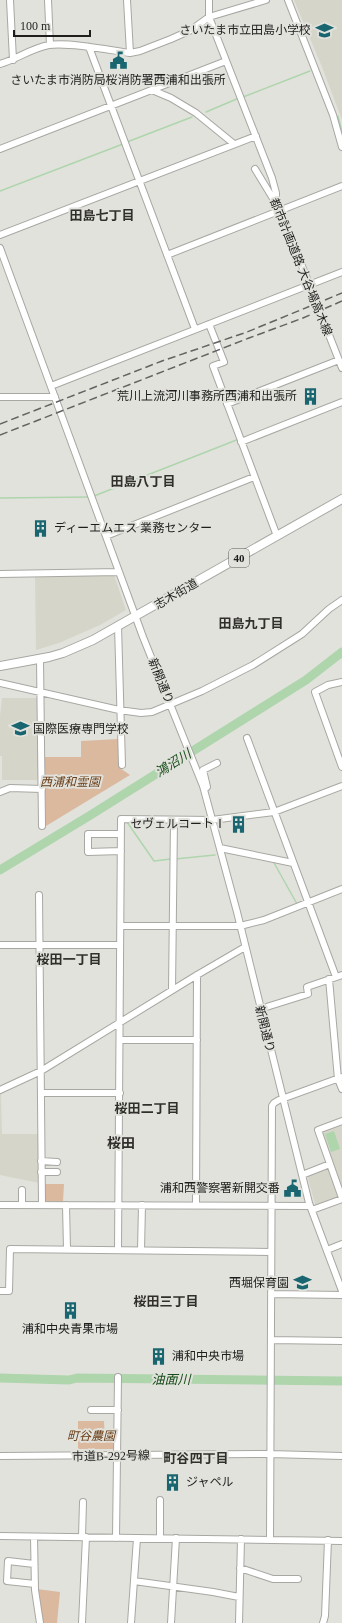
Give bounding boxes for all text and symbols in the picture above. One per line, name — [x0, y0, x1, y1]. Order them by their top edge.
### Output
scale bar — [14, 12, 90, 38]
text: 100 m — [20, 19, 51, 33]
school or university icon: さいたま市立田島小学校 — [314, 20, 334, 40]
place label: さいたま市立田島小学校 — [179, 23, 311, 37]
public building icon: さいたま市消防局桜消防署西浦和出張所 — [108, 51, 128, 71]
place label: さいたま市消防局桜消防署西浦和出張所 — [10, 73, 226, 87]
street label: 都市計画道路 大谷場高木線 — [267, 196, 335, 338]
district label: 田島七丁目 — [69, 208, 135, 223]
building icon: 荒川上流河川事務所西浦和出張所 — [300, 386, 320, 406]
place label: 荒川上流河川事務所西浦和出張所 — [117, 389, 297, 403]
district label: 田島八丁目 — [110, 474, 176, 489]
building icon: ディーエムエス 業務センター — [31, 518, 51, 538]
place label: ディーエムエス 業務センター — [54, 521, 212, 535]
road number: 40 — [229, 549, 249, 567]
street label: 志木街道 — [152, 576, 200, 612]
district label: 田島九丁目 — [218, 616, 284, 631]
street label: 新開通り — [146, 656, 176, 706]
school or university icon: 国際医療専門学校 — [10, 719, 30, 739]
place label: 国際医療専門学校 — [33, 722, 129, 736]
water label: 鴻沼川 — [152, 745, 195, 780]
park label: 西浦和霊園 — [40, 775, 102, 789]
building icon: セヴェルコートⅠ — [229, 814, 249, 834]
place label: セヴェルコートⅠ — [130, 817, 226, 831]
district label: 桜田一丁目 — [36, 952, 102, 967]
street label: 新開通り — [252, 1004, 278, 1054]
district label: 桜田二丁目 — [114, 1101, 180, 1116]
district label: 桜田 — [107, 1136, 135, 1151]
public building icon: 浦和西警察署新開交番 — [283, 1178, 303, 1198]
place label: 浦和西警察署新開交番 — [160, 1181, 280, 1195]
school or university icon: 西堀保育園 — [292, 1273, 312, 1293]
place label: 西堀保育園 — [229, 1276, 289, 1290]
district label: 桜田三丁目 — [133, 1294, 199, 1309]
building icon: 浦和中央青果市場 — [60, 1300, 80, 1320]
place label: 浦和中央青果市場 — [22, 1322, 118, 1336]
building icon: 浦和中央市場 — [149, 1346, 169, 1366]
place label: 浦和中央市場 — [172, 1349, 244, 1363]
water label: 油面川 — [151, 1372, 192, 1387]
park label: 町谷農園 — [67, 1429, 117, 1443]
street label: 市道B-292号線 — [72, 1448, 150, 1464]
district label: 町谷四丁目 — [163, 1451, 229, 1466]
building icon: ジャペル — [163, 1472, 183, 1492]
place label: ジャペル — [186, 1475, 233, 1489]

